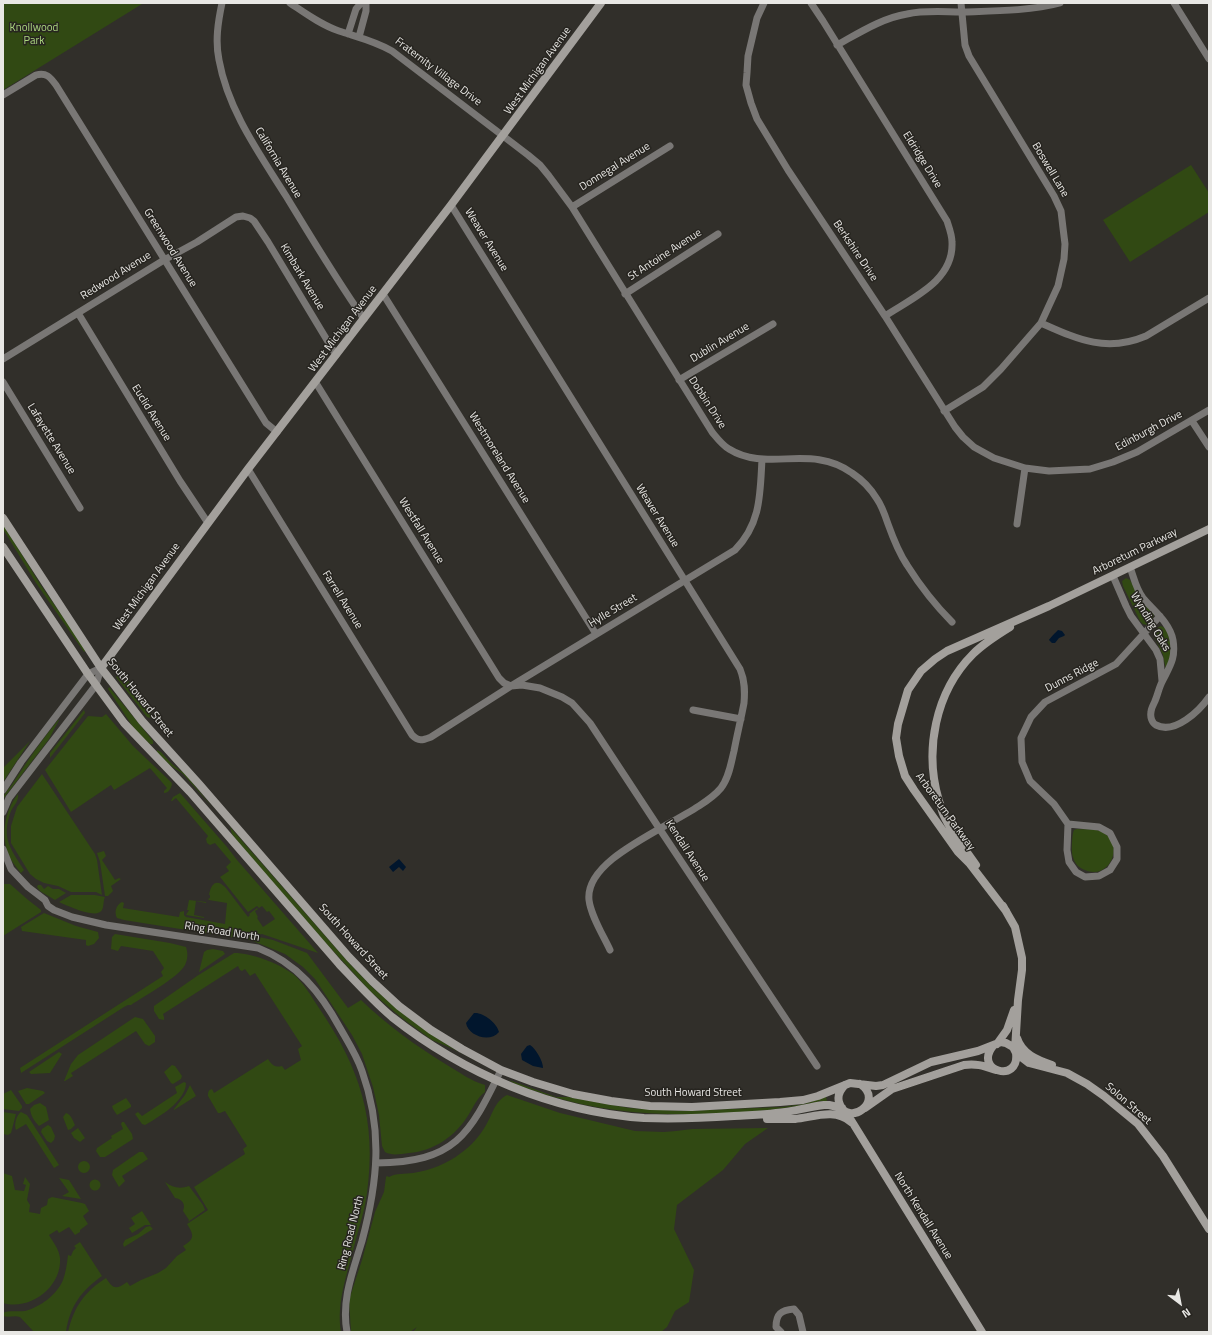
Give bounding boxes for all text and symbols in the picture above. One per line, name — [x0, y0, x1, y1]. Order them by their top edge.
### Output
park label: Knollwood Park — [10, 21, 58, 47]
street label: West Michigan Avenue — [502, 25, 574, 117]
street label: Fraternity Village Drive — [392, 35, 484, 109]
street label: California Avenue — [252, 125, 304, 201]
street label: Eldridge Drive — [899, 129, 945, 191]
street label: Donnegal Avenue — [577, 140, 653, 194]
street label: Boswell Lane — [1029, 140, 1071, 200]
street label: Greenwood Avenue — [141, 206, 199, 290]
street label: Weaver Avenue — [461, 206, 511, 274]
street label: Berkshire Drive — [830, 218, 880, 284]
street label: St Antoine Avenue — [626, 226, 704, 284]
street label: Kimbark Avenue — [277, 241, 327, 313]
street label: Redwood Avenue — [78, 249, 154, 303]
street label: West Michigan Avenue — [306, 283, 380, 375]
street label: Dublin Avenue — [688, 320, 752, 366]
street label: Dobbin Drive — [685, 375, 729, 431]
street label: Euclid Avenue — [128, 382, 174, 444]
street label: Lafayette Avenue — [24, 401, 78, 477]
street label: Edinburgh Drive — [1113, 408, 1185, 454]
street label: Westmoreland Avenue — [466, 410, 532, 506]
street label: Weaver Avenue — [632, 482, 682, 550]
street label: Westfall Avenue — [395, 496, 447, 566]
street label: Arboretum Parkway — [1090, 526, 1180, 578]
street label: West Michigan Avenue — [111, 541, 183, 633]
street label: Farrell Avenue — [319, 569, 365, 631]
street label: Wynding Oaks — [1127, 590, 1173, 654]
street label: Hylle Street — [586, 591, 640, 631]
street label: South Howard Street — [104, 656, 176, 740]
street label: Dunns Ridge — [1043, 656, 1101, 696]
street label: Arboretum Parkway — [912, 771, 978, 853]
street label: Kendall Avenue — [662, 818, 712, 884]
street label: South Howard Street — [316, 902, 390, 982]
street label: Ring Road North — [183, 920, 261, 944]
street label: Solon Street — [1102, 1080, 1154, 1128]
street label: South Howard Street — [644, 1086, 742, 1100]
street label: North Kendall Avenue — [891, 1170, 955, 1262]
street label: Ring Road North — [335, 1194, 367, 1272]
north arrow — [1160, 1283, 1200, 1323]
text: N — [1179, 1304, 1194, 1322]

